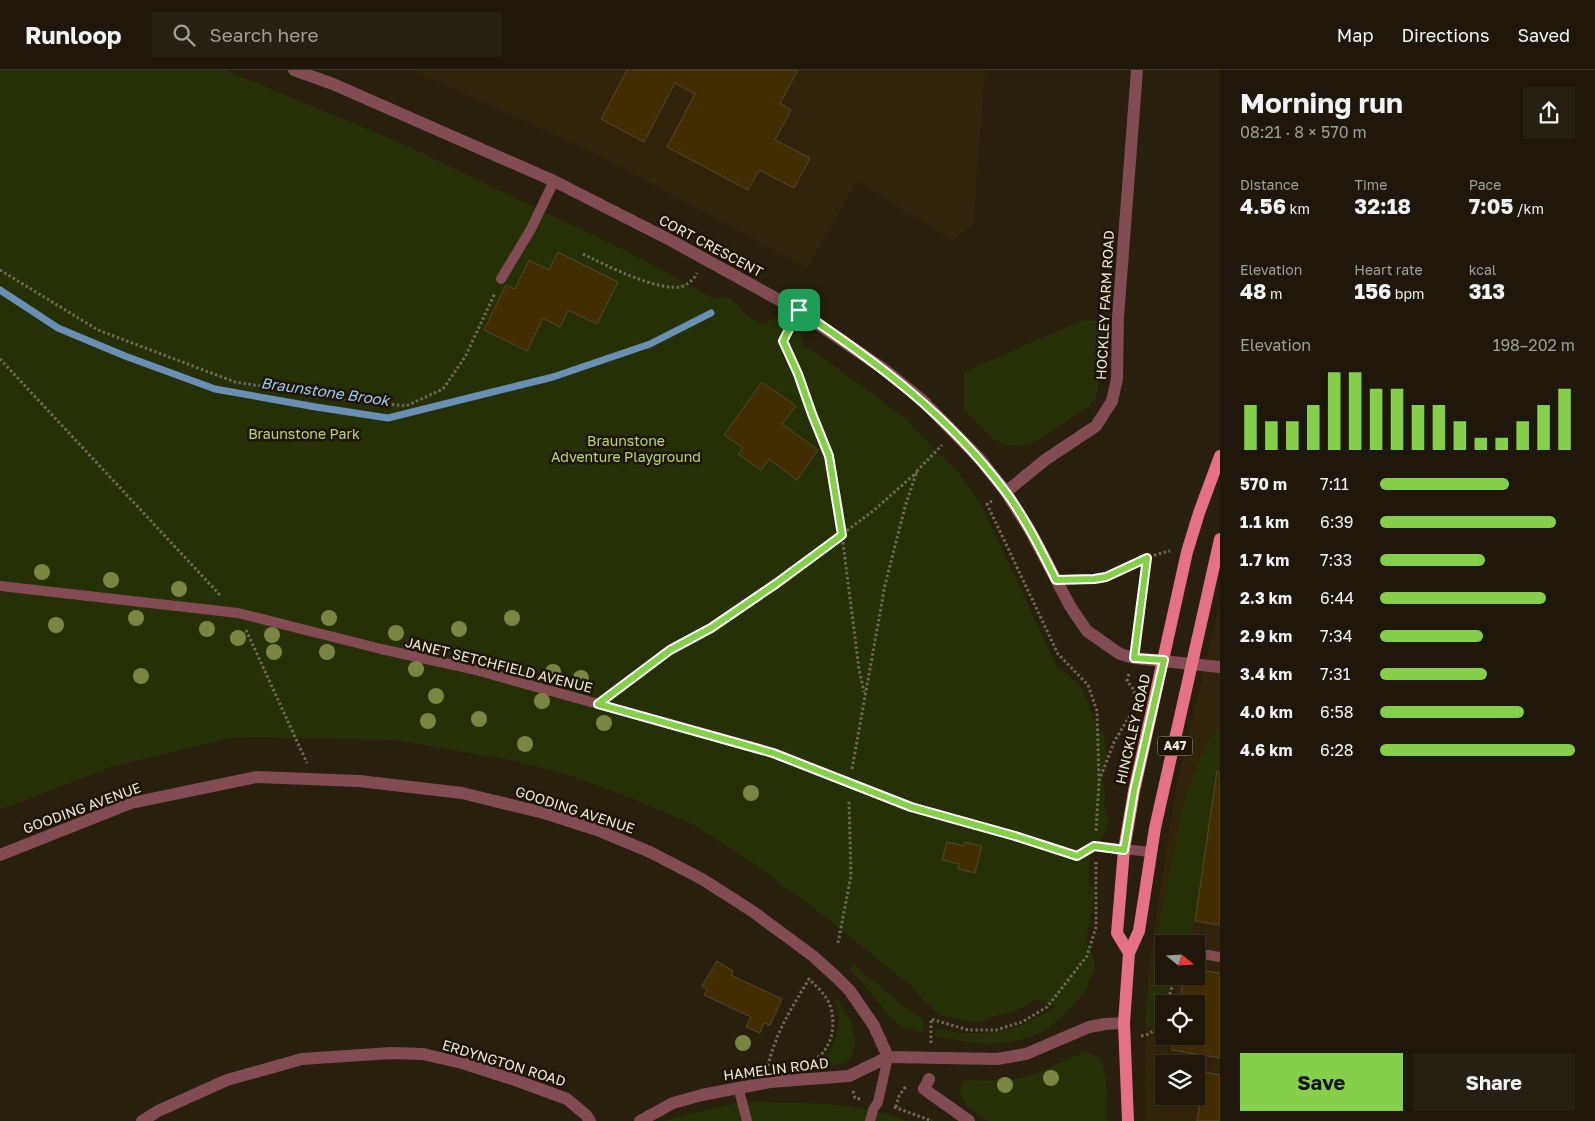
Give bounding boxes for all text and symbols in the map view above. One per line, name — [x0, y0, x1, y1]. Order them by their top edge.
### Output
search box — [152, 12, 502, 57]
text: Runloop — [25, 20, 122, 49]
icon: search — [170, 21, 198, 49]
text: Search here — [210, 23, 318, 46]
text: Map — [1337, 24, 1373, 46]
text: Directions — [1401, 24, 1489, 46]
text: Saved — [1517, 24, 1570, 46]
text: Morning run — [1240, 86, 1403, 119]
button: share — [1523, 87, 1575, 139]
text: 08:21 · 8 × 570 m — [1240, 122, 1367, 142]
text: Distance — [1240, 176, 1299, 193]
text: Time — [1354, 176, 1387, 193]
text: Pace — [1469, 176, 1501, 193]
text: 4.56 — [1240, 193, 1286, 219]
text: 32:18 — [1354, 193, 1411, 219]
text: 7:05 — [1469, 193, 1513, 219]
text: km — [1286, 200, 1310, 217]
text: /km — [1513, 200, 1544, 217]
street label: CORT CRESCENT — [656, 211, 766, 280]
street label: HOCKLEY FARM ROAD — [1092, 230, 1117, 380]
text: Elevation — [1240, 261, 1302, 278]
text: Heart rate — [1354, 261, 1423, 278]
text: kcal — [1469, 261, 1496, 278]
text: 48 — [1240, 278, 1267, 304]
text: 156 — [1354, 278, 1391, 304]
text: 313 — [1469, 278, 1505, 304]
text: m — [1267, 285, 1282, 302]
text: bpm — [1391, 285, 1424, 302]
pin — [778, 289, 820, 331]
icon: arrive — [785, 296, 813, 324]
text: Elevation — [1240, 335, 1311, 355]
text: 198–202 m — [1493, 335, 1575, 355]
water label: Braunstone Brook — [260, 373, 392, 409]
park label: Braunstone Park — [248, 425, 360, 442]
park label: Braunstone Adventure Playground — [551, 432, 701, 465]
text: 570 m — [1240, 474, 1287, 494]
text: 7:11 — [1320, 474, 1349, 494]
text: 1.1 km — [1240, 512, 1289, 532]
text: 6:39 — [1320, 512, 1354, 532]
text: 1.7 km — [1240, 550, 1289, 570]
text: 7:33 — [1320, 550, 1352, 570]
text: 2.3 km — [1240, 588, 1292, 608]
text: 6:44 — [1320, 588, 1354, 608]
text: 2.9 km — [1240, 626, 1292, 646]
text: 7:34 — [1320, 626, 1352, 646]
street label: JANET SETCHFIELD AVENUE — [404, 633, 595, 696]
text: 3.4 km — [1240, 664, 1292, 684]
text: 7:31 — [1320, 664, 1350, 684]
street label: HINCKLEY ROAD — [1112, 672, 1153, 786]
text: 4.0 km — [1240, 702, 1293, 722]
text: 6:58 — [1320, 702, 1354, 722]
road number: A47 — [1158, 736, 1192, 756]
text: 4.6 km — [1240, 740, 1293, 760]
text: 6:28 — [1320, 740, 1354, 760]
street label: GOODING AVENUE — [21, 778, 143, 837]
street label: GOODING AVENUE — [513, 782, 637, 837]
north arrow — [1155, 935, 1205, 985]
map controls — [1155, 935, 1205, 1105]
button: locate — [1155, 995, 1205, 1045]
street label: ERDYNGTON ROAD — [440, 1036, 568, 1089]
button: Save — [1240, 1053, 1403, 1111]
button: Share — [1413, 1053, 1575, 1111]
street label: HAMELIN ROAD — [722, 1054, 830, 1083]
button: layers — [1155, 1055, 1205, 1105]

